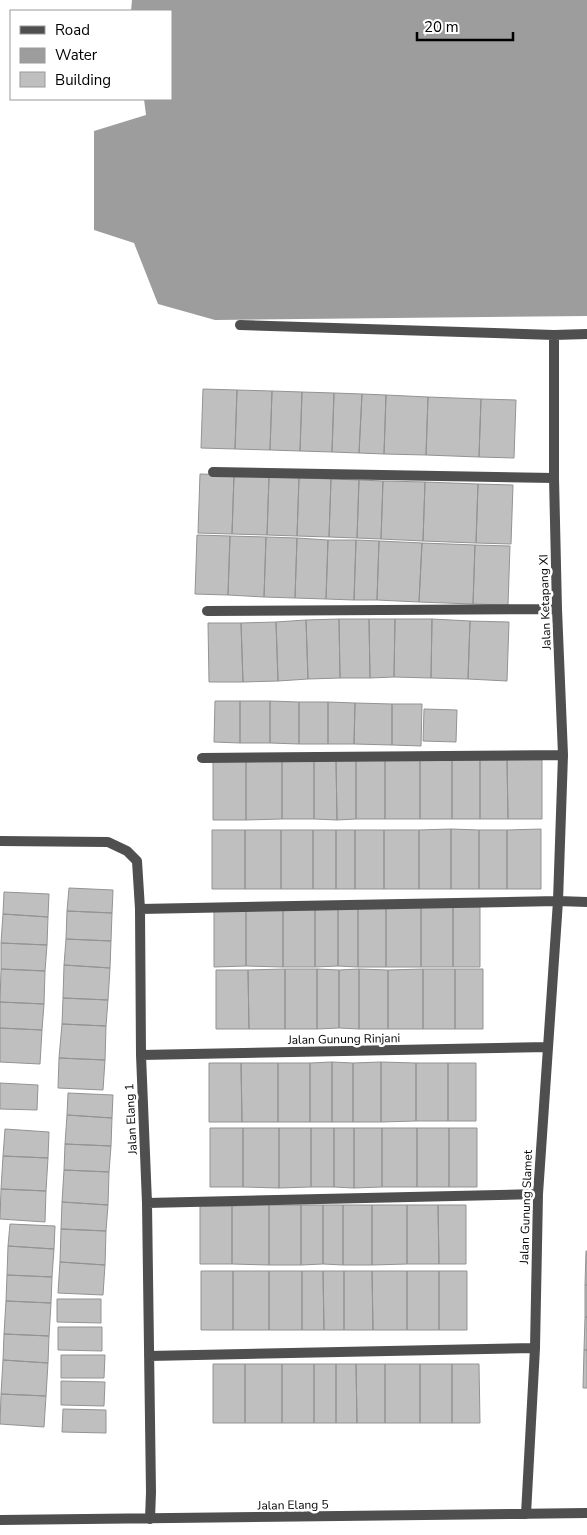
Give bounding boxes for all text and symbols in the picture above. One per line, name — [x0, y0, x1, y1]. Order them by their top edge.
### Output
legend — [10, 10, 172, 100]
scale bar — [417, 10, 513, 42]
text: 20 m — [424, 17, 459, 37]
text: Road — [55, 20, 90, 40]
text: Water — [55, 45, 98, 65]
text: Building — [55, 70, 111, 90]
street label: Jalan Ketapang XI — [535, 554, 555, 651]
street label: Jalan Gunung Rinjani — [287, 1030, 400, 1048]
street label: Jalan Elang 1 — [121, 1083, 141, 1156]
street label: Jalan Gunung Slamet — [516, 1149, 536, 1265]
street label: Jalan Elang 5 — [256, 1496, 329, 1514]

